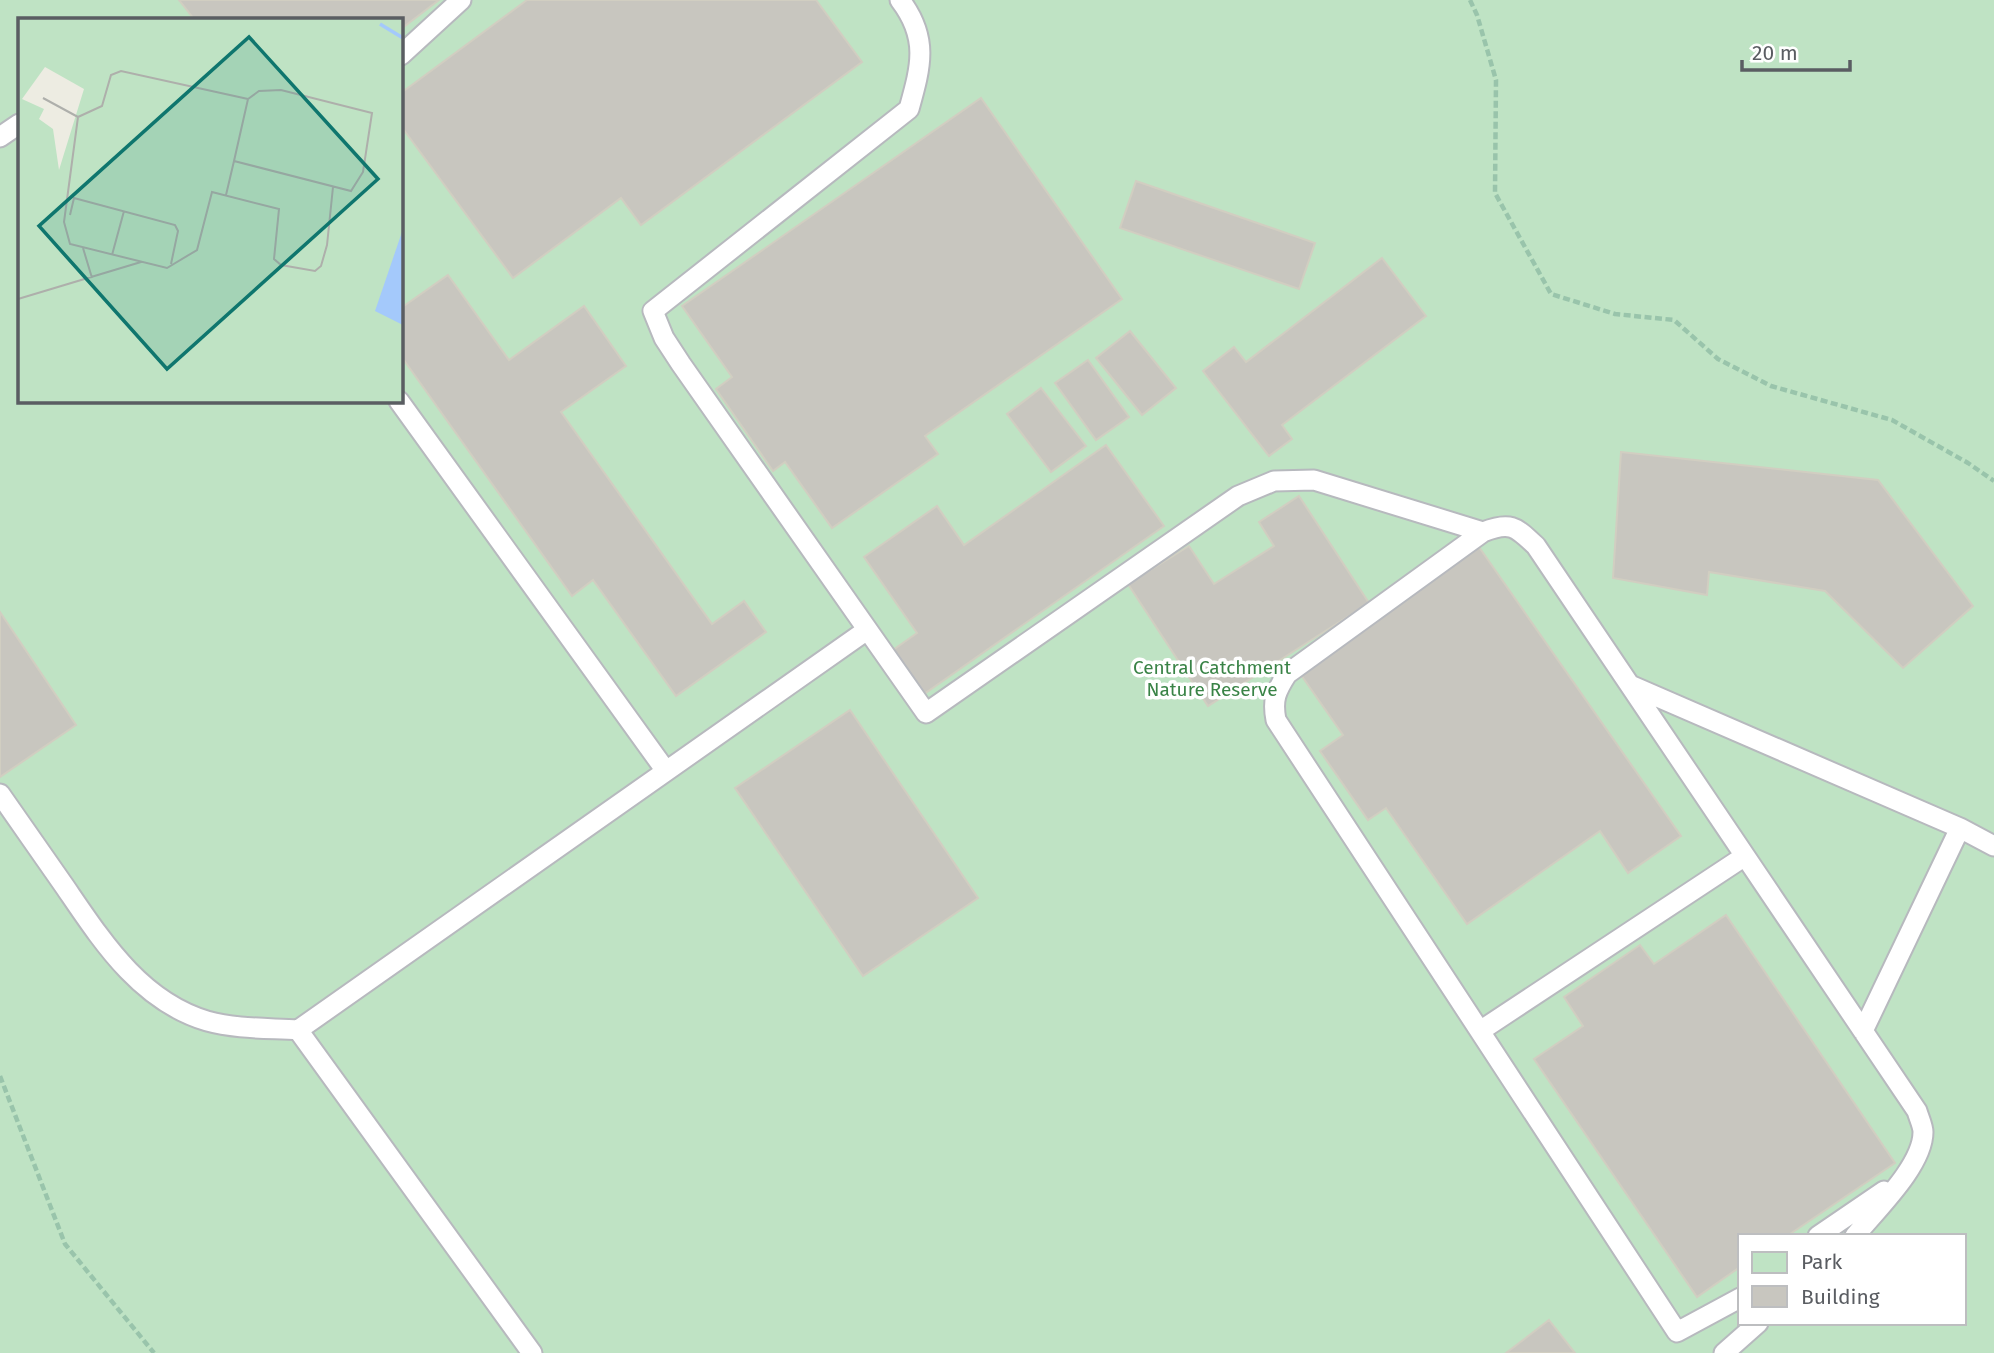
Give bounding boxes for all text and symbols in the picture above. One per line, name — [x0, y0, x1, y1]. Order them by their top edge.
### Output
inset map — [18, 18, 402, 402]
scale bar — [1742, 28, 1850, 72]
text: 20 m — [1752, 40, 1798, 66]
park label: Central Catchment Nature Reserve — [1133, 656, 1291, 701]
legend — [1738, 1234, 1966, 1325]
text: Park — [1801, 1249, 1843, 1275]
text: Building — [1801, 1284, 1880, 1310]

